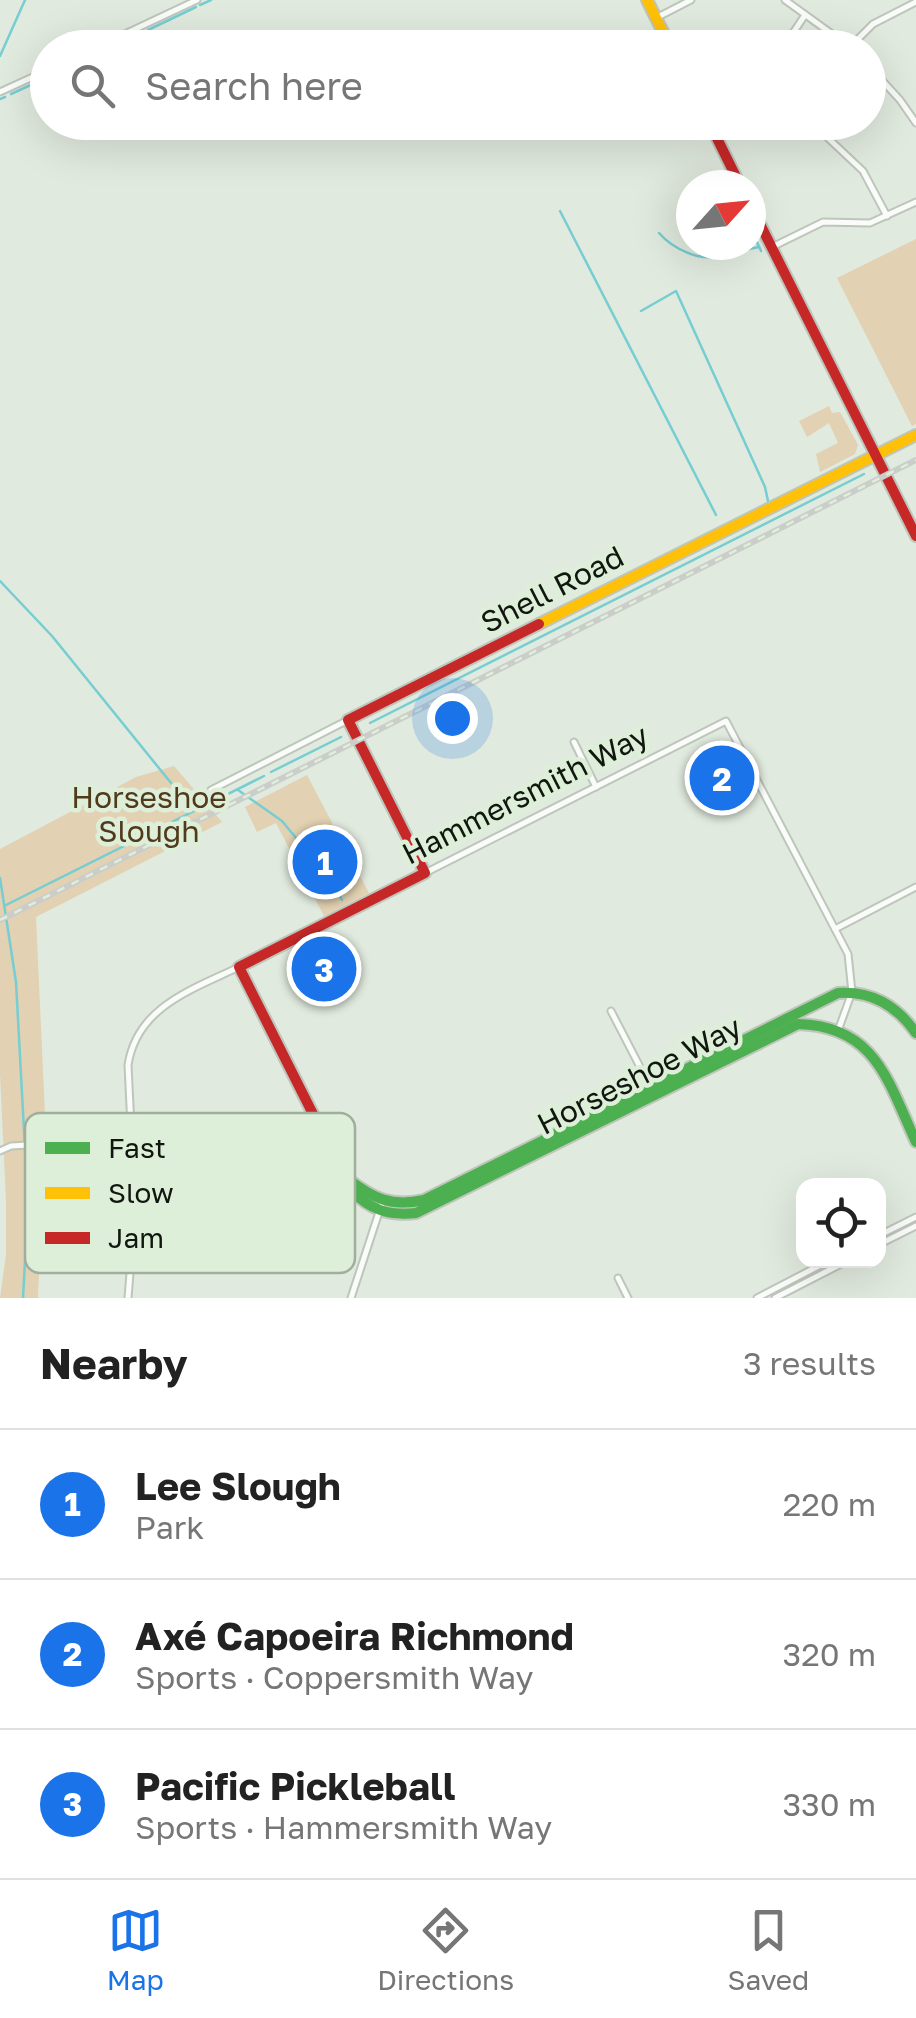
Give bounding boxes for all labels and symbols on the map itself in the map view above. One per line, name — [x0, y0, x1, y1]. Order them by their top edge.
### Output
north arrow — [676, 170, 766, 260]
street label: Shell Road — [475, 538, 629, 640]
your location — [427, 693, 478, 744]
street label: Hammersmith Way — [396, 716, 654, 872]
pin: 2 — [690, 740, 754, 816]
park label: Horseshoe Slough — [71, 779, 227, 849]
pin: 1 — [292, 824, 358, 900]
pin: 3 — [292, 932, 356, 1006]
street label: Horseshoe Way — [531, 1008, 747, 1142]
legend — [25, 1113, 355, 1273]
text: Fast — [108, 1131, 166, 1164]
text: Slow — [108, 1176, 174, 1209]
text: Jam — [108, 1221, 164, 1254]

